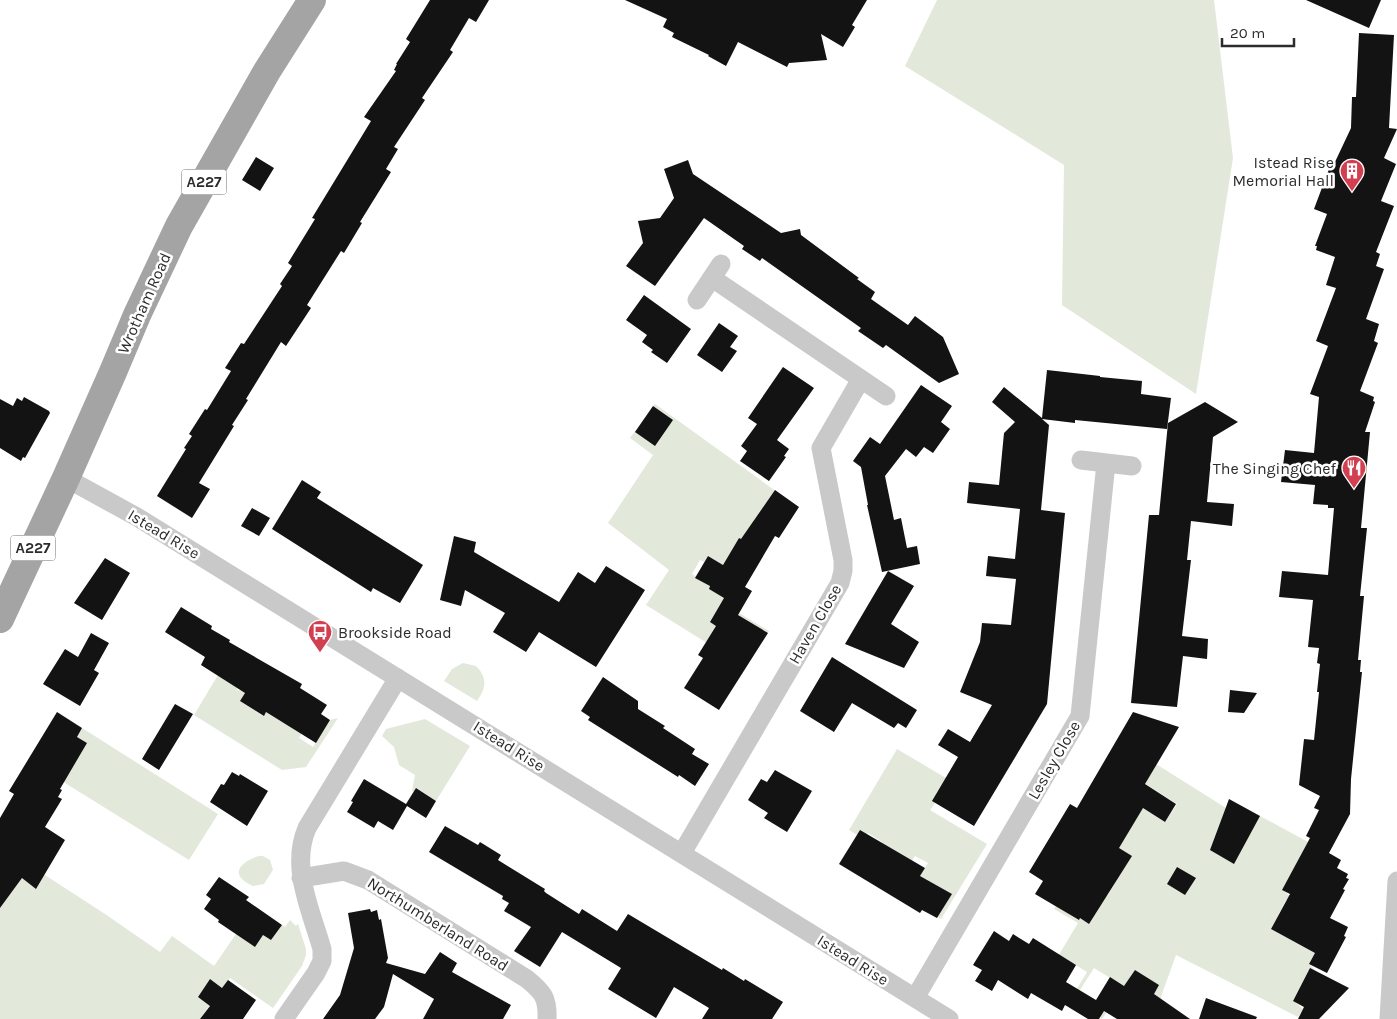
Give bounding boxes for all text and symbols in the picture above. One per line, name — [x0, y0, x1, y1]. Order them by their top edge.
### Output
scale bar — [1222, 15, 1294, 47]
text: 20 m — [1230, 24, 1265, 42]
place label: Istead Rise Memorial Hall — [1232, 153, 1334, 190]
building icon: Istead Rise Memorial Hall — [1339, 158, 1365, 192]
road number: A227 — [182, 170, 226, 194]
street label: Wrotham Road — [113, 250, 175, 356]
restaurant icon: The Singing Chef — [1341, 455, 1367, 489]
place label: The Singing Chef — [1213, 459, 1337, 478]
street label: Istead Rise — [125, 505, 203, 563]
road number: A227 — [10, 536, 56, 560]
street label: Haven Close — [785, 581, 845, 667]
bus stop icon: Brookside Road — [307, 619, 333, 653]
place label: Brookside Road — [338, 623, 452, 642]
street label: Istead Rise — [470, 717, 548, 775]
street label: Lesley Close — [1024, 717, 1084, 803]
street label: Northumberland Road — [364, 873, 512, 975]
street label: Istead Rise — [814, 931, 892, 989]

